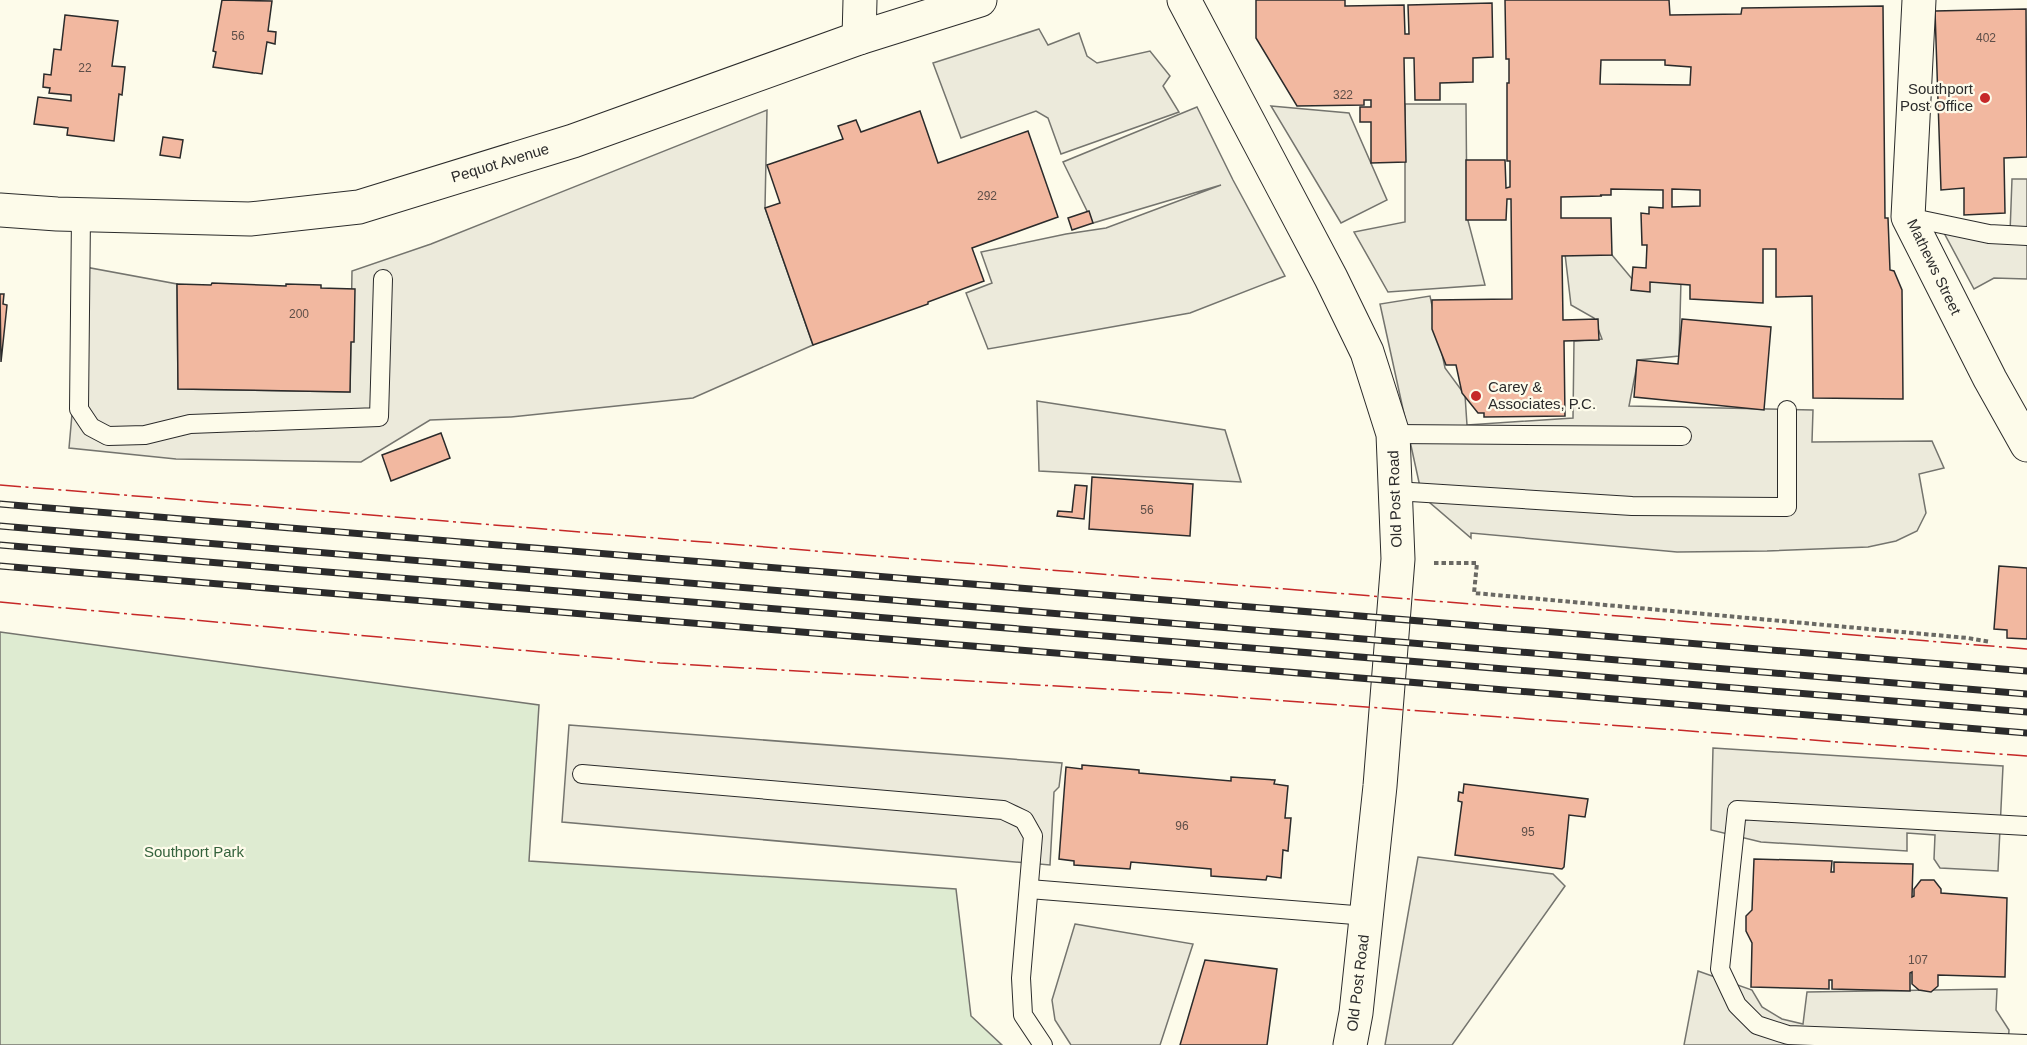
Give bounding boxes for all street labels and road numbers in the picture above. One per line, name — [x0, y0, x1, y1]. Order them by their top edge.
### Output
street label: Pequot Avenue — [449, 140, 551, 185]
street label: Mathews Street — [1904, 216, 1965, 318]
street label: Old Post Road — [1384, 450, 1405, 548]
street label: Old Post Road — [1343, 933, 1372, 1032]

